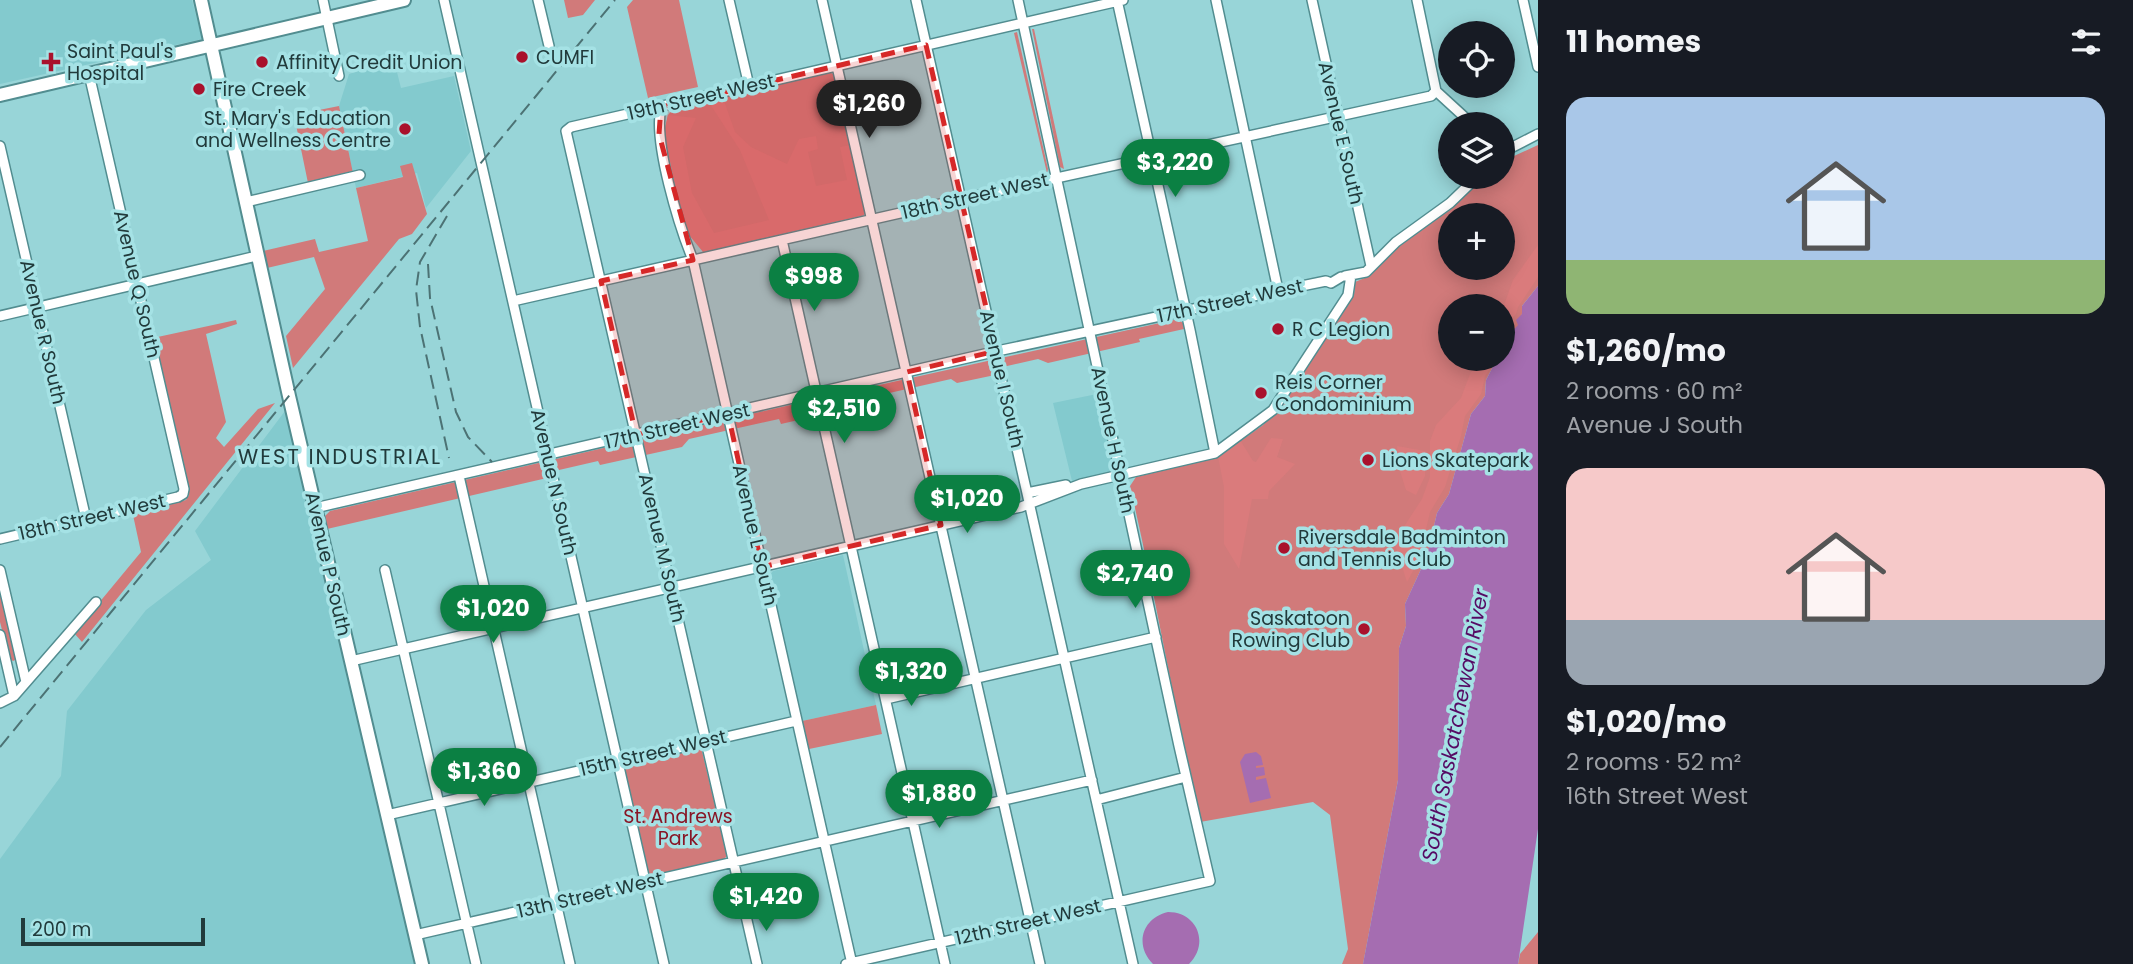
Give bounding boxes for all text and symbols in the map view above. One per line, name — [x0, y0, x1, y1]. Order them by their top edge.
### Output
text: 11 homes — [1566, 20, 1701, 63]
map controls — [1438, 21, 1515, 371]
button: locate — [1438, 21, 1515, 98]
icon: filters — [2067, 23, 2105, 61]
place label: Saint Paul's Hospital — [67, 38, 173, 87]
place label: CUMFI — [536, 44, 594, 71]
place label: Affinity Credit Union — [276, 49, 463, 76]
marker: CUMFI — [514, 49, 530, 65]
marker: Saint Paul's Hospital — [41, 52, 61, 72]
marker: Affinity Credit Union — [254, 54, 270, 70]
street label: Avenue E South — [1311, 59, 1371, 207]
street label: 19th Street West — [625, 67, 777, 127]
place label: Fire Creek — [213, 76, 307, 103]
pin: $1,260 — [812, 80, 926, 140]
marker: Fire Creek — [191, 81, 207, 97]
text: $1,260 — [832, 87, 906, 119]
place label: St. Mary's Education and Wellness Centre — [195, 105, 391, 154]
button: layers — [1438, 112, 1515, 189]
marker: St. Mary's Education and Wellness Centre — [397, 121, 413, 137]
pin: $3,220 — [1118, 140, 1232, 199]
icon: home — [1773, 143, 1899, 269]
text: $3,220 — [1137, 146, 1213, 178]
street label: 18th Street West — [899, 166, 1051, 226]
button: + — [1438, 203, 1515, 280]
street label: Avenue Q South — [107, 207, 167, 361]
pin: $998 — [773, 254, 855, 313]
street label: Avenue R South — [13, 257, 73, 407]
text: $998 — [785, 260, 843, 292]
street label: 17th Street West — [1155, 272, 1305, 330]
button: − — [1438, 294, 1515, 371]
street label: Avenue I South — [973, 307, 1031, 451]
place label: R C Legion — [1292, 316, 1390, 343]
marker: R C Legion — [1270, 321, 1286, 337]
text: $1,260/mo — [1566, 329, 1726, 372]
street label: Avenue H South — [1084, 364, 1142, 516]
place label: Reis Corner Condominium — [1275, 369, 1412, 418]
text: 2 rooms · 60 m² — [1566, 375, 1743, 407]
marker: Reis Corner Condominium — [1253, 385, 1269, 401]
pin: $2,510 — [787, 386, 901, 445]
text: $2,510 — [807, 392, 881, 424]
street label: 17th Street West — [602, 396, 752, 456]
street label: Avenue N South — [524, 406, 584, 558]
text: Avenue J South — [1566, 409, 1743, 441]
district label: WEST INDUSTRIAL — [238, 442, 442, 471]
place label: Lions Skatepark — [1382, 447, 1529, 474]
marker: Lions Skatepark — [1360, 452, 1376, 468]
street label: Avenue L South — [726, 462, 784, 608]
street label: Avenue M South — [632, 471, 692, 625]
pin: $1,020 — [910, 476, 1024, 535]
text: $1,020 — [930, 482, 1004, 514]
street label: 18th Street West — [16, 487, 168, 547]
street label: Avenue P South — [298, 489, 358, 639]
icon: home — [1773, 514, 1899, 640]
place label: Riversdale Badminton and Tennis Club — [1298, 524, 1506, 573]
marker: Riversdale Badminton and Tennis Club — [1276, 540, 1292, 556]
pin: $2,740 — [1078, 550, 1192, 610]
text: $2,740 — [1096, 557, 1174, 589]
water label: South Saskatchewan River — [1414, 585, 1496, 864]
pin: $1,020 — [436, 586, 550, 645]
text: $1,020 — [456, 592, 530, 624]
place label: Saskatoon Rowing Club — [1232, 605, 1350, 654]
marker: Saskatoon Rowing Club — [1356, 621, 1372, 637]
pin: $1,320 — [854, 648, 968, 708]
text: $1,320 — [875, 655, 947, 687]
text: $1,020/mo — [1566, 700, 1726, 743]
street label: 15th Street West — [577, 723, 729, 783]
text: 2 rooms · 52 m² — [1566, 746, 1741, 778]
pin: $1,360 — [427, 748, 541, 808]
text: $1,360 — [447, 755, 521, 787]
pin: $1,880 — [882, 770, 996, 830]
text: $1,880 — [901, 777, 977, 809]
text: 16th Street West — [1566, 780, 1748, 812]
park label: St. Andrews Park — [623, 803, 733, 852]
street label: 13th Street West — [514, 865, 666, 925]
pin: $1,420 — [709, 874, 823, 933]
text: $1,420 — [729, 880, 803, 912]
street label: 12th Street West — [952, 892, 1104, 952]
scale bar — [21, 915, 205, 947]
text: 200 m — [32, 916, 91, 943]

